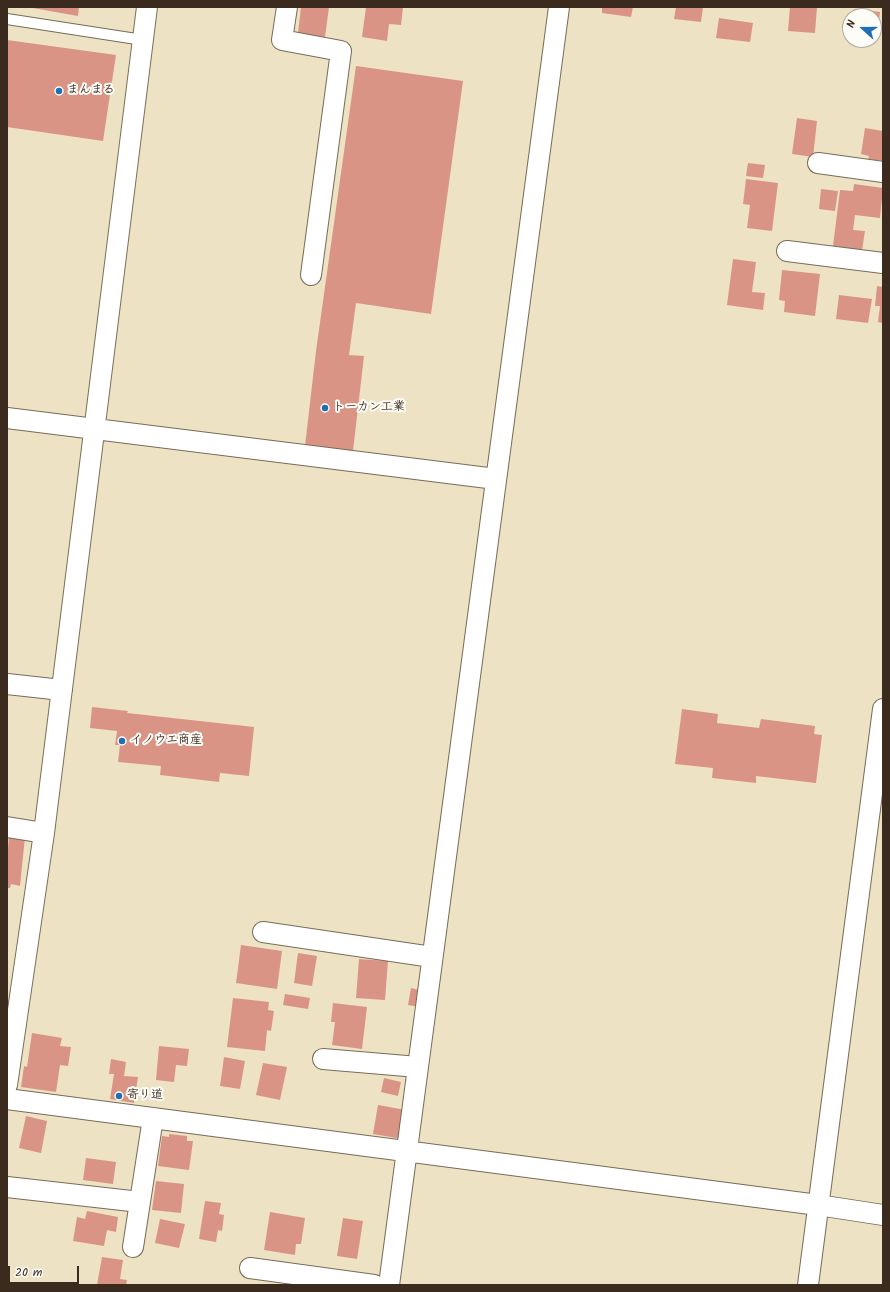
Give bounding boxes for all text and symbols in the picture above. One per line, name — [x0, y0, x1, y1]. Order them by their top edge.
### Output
north arrow — [842, 8, 882, 48]
text: N — [842, 18, 861, 31]
place label: まんまる — [67, 84, 115, 98]
marker: まんまる — [54, 86, 64, 96]
place label: トーカン工業 — [333, 401, 405, 415]
marker: トーカン工業 — [320, 403, 330, 413]
place label: イノウエ商産 — [130, 734, 202, 748]
marker: イノウエ商産 — [117, 736, 127, 746]
place label: 寄り道 — [127, 1089, 163, 1103]
marker: 寄り道 — [114, 1091, 124, 1101]
scale bar — [10, 1258, 81, 1284]
text: 20 m — [15, 1263, 42, 1282]

